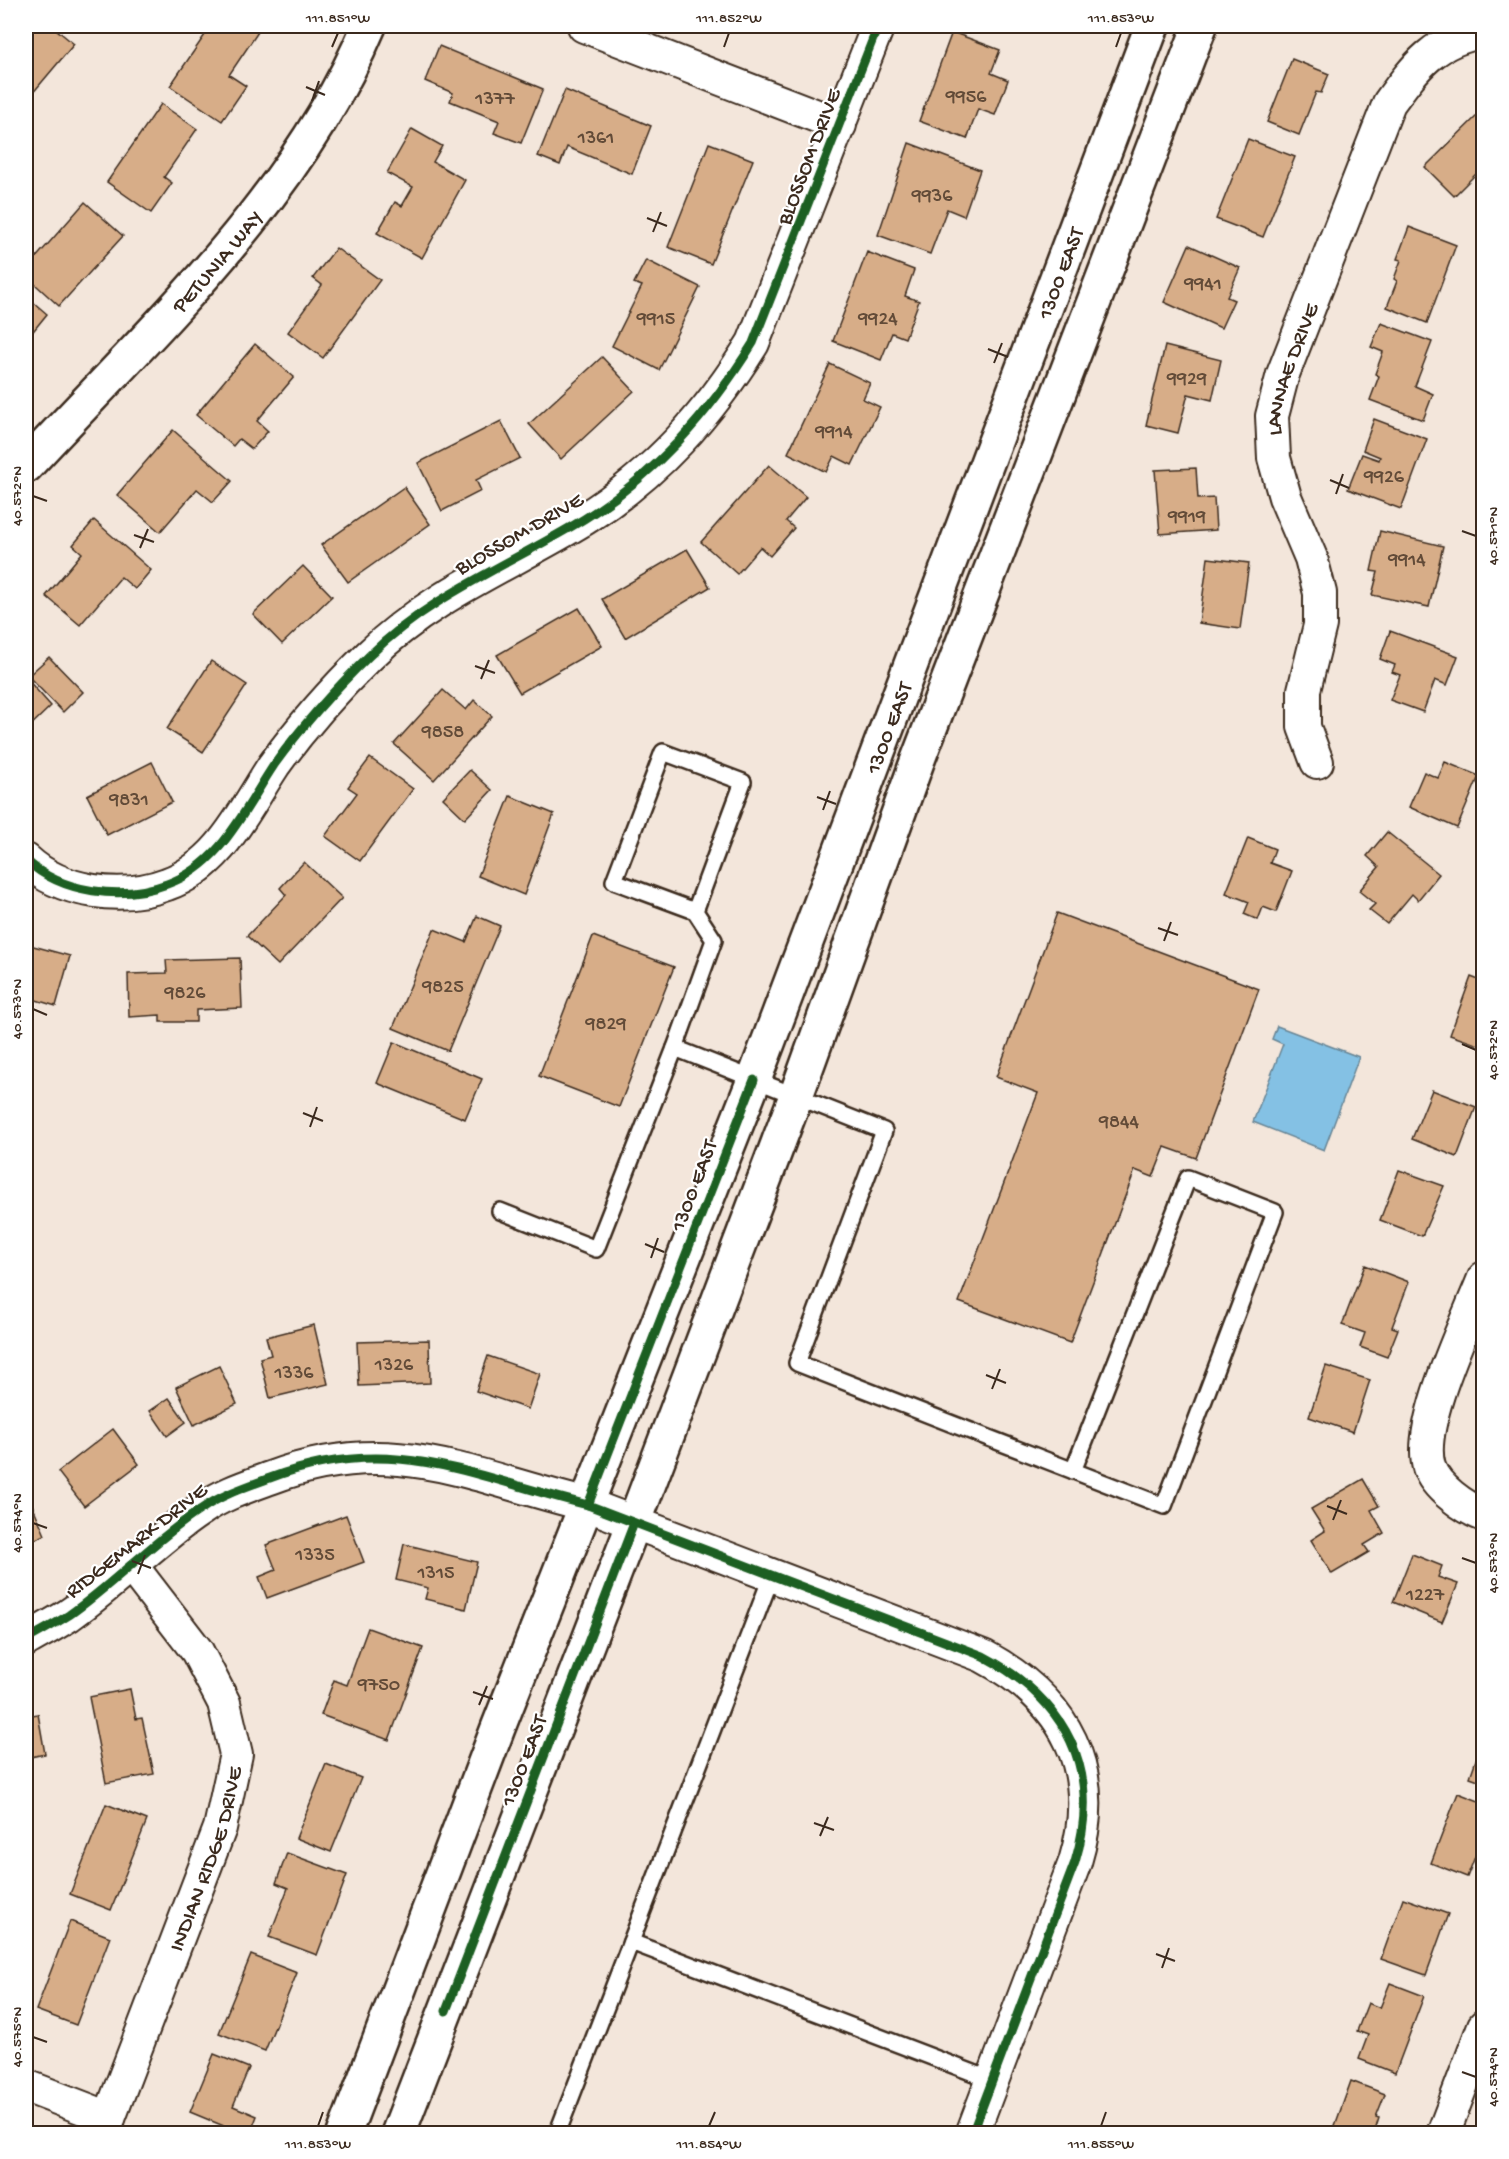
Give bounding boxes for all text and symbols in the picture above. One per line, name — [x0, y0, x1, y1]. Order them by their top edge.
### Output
text: 111.851°W — [305, 10, 371, 28]
text: 111.852°W — [695, 10, 762, 28]
text: 111.853°W — [1087, 10, 1154, 28]
street label: BLOSSOM DRIVE — [772, 84, 849, 230]
house number: 9956 — [945, 87, 987, 110]
house number: 1377 — [474, 89, 515, 112]
house number: 1361 — [577, 128, 614, 151]
house number: 9936 — [911, 186, 953, 209]
street label: PETUNIA WAY — [167, 206, 270, 321]
street label: 1300 EAST — [1033, 223, 1092, 324]
house number: 9941 — [1183, 274, 1222, 297]
street label: LANNAE DRIVE — [1263, 299, 1327, 436]
house number: 9915 — [636, 309, 675, 332]
house number: 9924 — [857, 309, 898, 332]
house number: 9929 — [1166, 369, 1207, 392]
house number: 9914 — [814, 422, 853, 445]
text: 40.572°N — [9, 466, 27, 526]
house number: 9926 — [1363, 467, 1405, 490]
street label: BLOSSOM DRIVE — [450, 488, 590, 583]
text: 40.571°N — [1485, 506, 1503, 565]
house number: 9919 — [1167, 507, 1206, 530]
house number: 9914 — [1387, 550, 1426, 573]
street label: 1300 EAST — [861, 678, 921, 779]
house number: 9858 — [421, 722, 464, 745]
house number: 9831 — [108, 790, 149, 813]
house number: 9825 — [421, 977, 464, 1000]
text: 40.573°N — [9, 979, 27, 1039]
house number: 9826 — [164, 983, 206, 1006]
house number: 9829 — [585, 1014, 626, 1037]
text: 40.572°N — [1485, 1020, 1503, 1080]
house number: 9844 — [1098, 1112, 1139, 1135]
street label: 1300 EAST — [666, 1136, 726, 1237]
house number: 1326 — [374, 1355, 414, 1378]
house number: 1336 — [274, 1363, 314, 1386]
street label: RIDGEMARK DRIVE — [61, 1478, 215, 1606]
text: 40.574°N — [9, 1493, 27, 1553]
text: 40.573°N — [1485, 1533, 1503, 1593]
house number: 1335 — [294, 1545, 335, 1568]
house number: 1315 — [416, 1563, 455, 1586]
house number: 1227 — [1405, 1585, 1445, 1608]
house number: 9750 — [357, 1675, 400, 1698]
street label: 1300 EAST — [496, 1711, 556, 1812]
street label: INDIAN RIDGE DRIVE — [165, 1763, 250, 1956]
text: 40.575°N — [9, 2007, 27, 2067]
text: 40.574°N — [1485, 2047, 1503, 2107]
text: 111.853°W — [284, 2136, 351, 2154]
text: 111.854°W — [675, 2136, 742, 2154]
text: 111.855°W — [1067, 2136, 1134, 2154]

